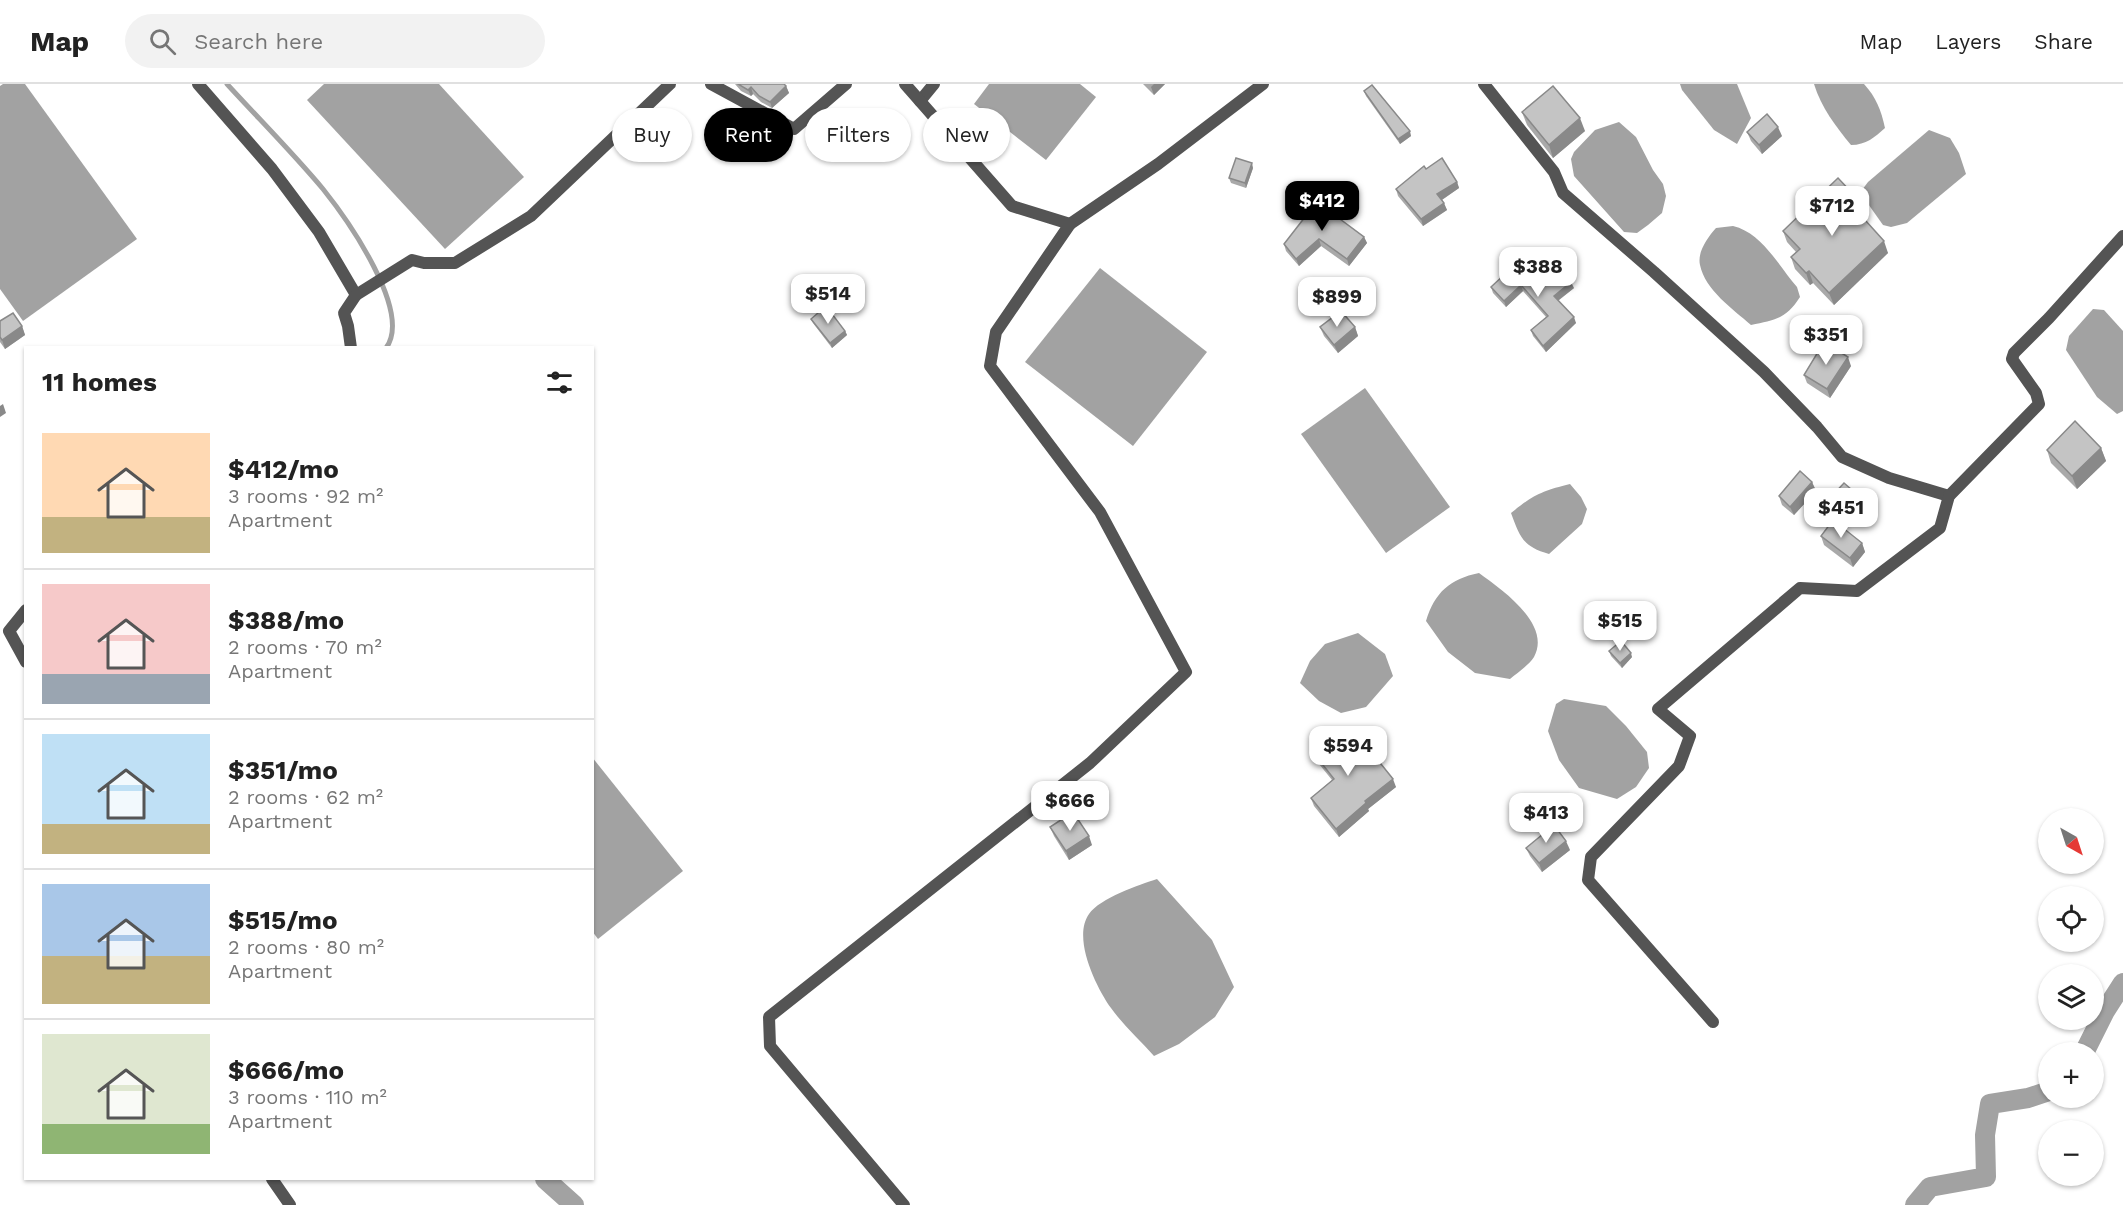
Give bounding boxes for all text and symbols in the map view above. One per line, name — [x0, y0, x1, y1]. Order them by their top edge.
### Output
search box — [125, 14, 545, 68]
text: Map — [30, 25, 89, 58]
icon: search — [146, 25, 179, 58]
text: Search here — [194, 29, 323, 54]
text: Map — [1859, 29, 1902, 54]
text: Layers — [1935, 29, 2001, 54]
text: Share — [2034, 29, 2093, 54]
chip: Buy — [612, 108, 692, 162]
chip: Rent — [704, 108, 793, 162]
chip: Filters — [805, 108, 911, 162]
chip: New — [923, 108, 1010, 162]
pin: $412 — [1286, 181, 1358, 232]
pin: $712 — [1796, 186, 1868, 237]
text: $412 — [1299, 188, 1345, 212]
text: $712 — [1809, 193, 1855, 217]
pin: $388 — [1502, 247, 1574, 298]
text: $388 — [1513, 254, 1563, 278]
pin: $514 — [792, 274, 864, 325]
pin: $899 — [1301, 277, 1373, 328]
text: $514 — [805, 281, 851, 305]
text: $899 — [1312, 284, 1362, 308]
pin: $351 — [1790, 315, 1862, 366]
text: $351 — [1804, 322, 1848, 346]
icon: filters — [543, 366, 576, 399]
text: 11 homes — [42, 367, 157, 397]
text: $412/mo — [228, 454, 339, 484]
icon: home — [90, 457, 162, 529]
text: 3 rooms · 92 m² — [228, 484, 383, 508]
pin: $451 — [1805, 488, 1877, 539]
text: $451 — [1818, 495, 1864, 519]
text: Apartment — [228, 508, 332, 532]
pin: $515 — [1584, 601, 1656, 652]
text: $388/mo — [228, 605, 344, 635]
icon: home — [90, 608, 162, 680]
text: $515 — [1598, 608, 1642, 632]
text: 2 rooms · 70 m² — [228, 635, 382, 659]
text: Apartment — [228, 659, 332, 683]
pin: $594 — [1312, 726, 1384, 777]
text: $594 — [1323, 733, 1373, 757]
text: $351/mo — [228, 755, 338, 785]
icon: home — [90, 758, 162, 830]
pin: $666 — [1034, 781, 1106, 832]
text: 2 rooms · 62 m² — [228, 785, 383, 809]
text: $666 — [1045, 788, 1095, 812]
pin: $413 — [1510, 793, 1582, 844]
text: $413 — [1523, 800, 1569, 824]
north arrow — [2038, 808, 2104, 874]
map controls — [2038, 808, 2104, 1186]
text: Apartment — [228, 809, 332, 833]
button: locate — [2038, 886, 2104, 952]
text: $515/mo — [228, 905, 338, 935]
icon: home — [90, 908, 162, 980]
text: 2 rooms · 80 m² — [228, 935, 384, 959]
text: Apartment — [228, 959, 332, 983]
button: layers — [2038, 964, 2104, 1030]
button: + — [2038, 1042, 2104, 1108]
text: $666/mo — [228, 1055, 344, 1085]
icon: home — [90, 1058, 162, 1130]
text: 3 rooms · 110 m² — [228, 1085, 387, 1109]
text: Apartment — [228, 1109, 332, 1133]
button: − — [2038, 1120, 2104, 1186]

